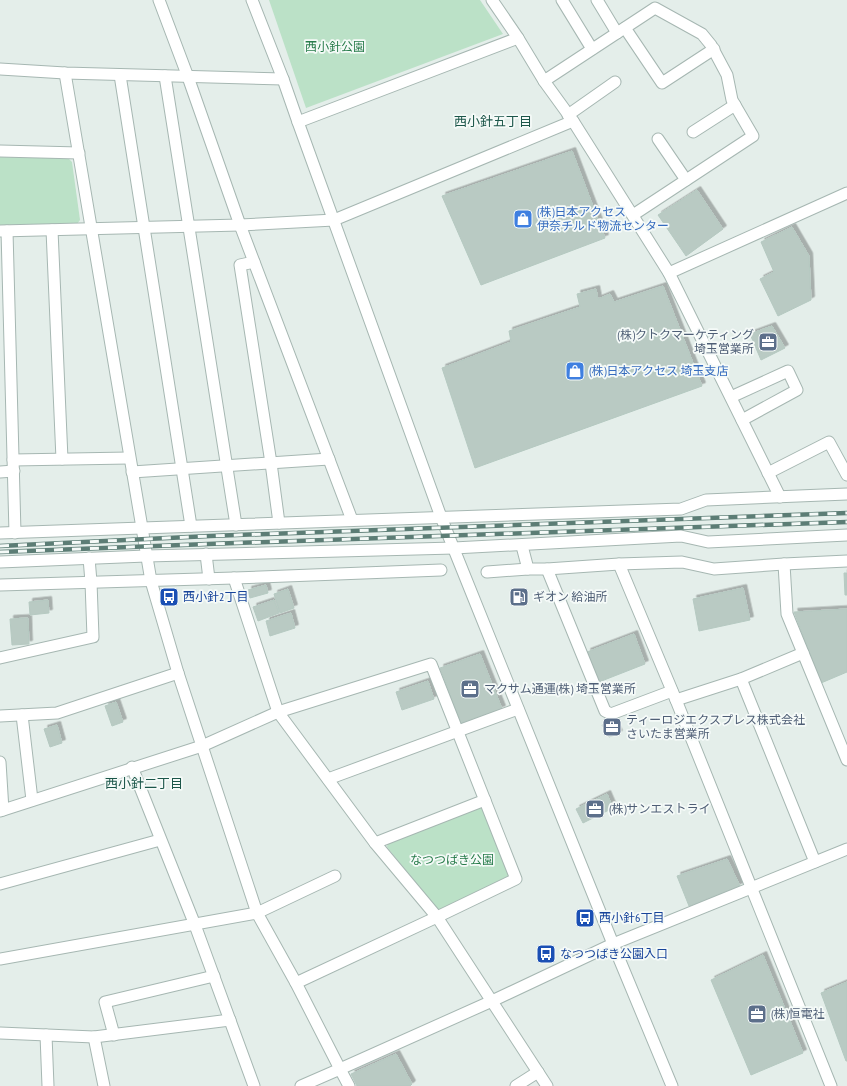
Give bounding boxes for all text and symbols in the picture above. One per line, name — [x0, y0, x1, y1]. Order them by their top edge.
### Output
park label: 西小針公園 — [305, 39, 365, 54]
district label: 西小針五丁目 — [454, 113, 532, 130]
place label: (株)日本アクセス 伊奈チルド物流センター — [537, 204, 669, 233]
shop icon: (株)日本アクセス 伊奈チルド物流センター — [512, 208, 534, 230]
place label: (株)クトクマーケティング 埼玉営業所 — [617, 327, 754, 356]
office icon: (株)クトクマーケティング 埼玉営業所 — [757, 331, 779, 353]
shop icon: (株)日本アクセス 埼玉支店 — [564, 360, 586, 382]
place label: (株)日本アクセス 埼玉支店 — [589, 363, 729, 378]
bus stop icon: 西小針2丁目 — [158, 586, 180, 608]
fuel station icon: ギオン 給油所 — [508, 586, 530, 608]
place label: 西小針2丁目 — [183, 589, 248, 604]
place label: ギオン 給油所 — [533, 589, 608, 604]
office icon: マクサム通運(株) 埼玉営業所 — [459, 678, 481, 700]
place label: マクサム通運(株) 埼玉営業所 — [484, 681, 636, 696]
place label: ティーロジエクスプレス株式会社 さいたま営業所 — [626, 712, 805, 741]
office icon: ティーロジエクスプレス株式会社 さいたま営業所 — [601, 716, 623, 738]
district label: 西小針二丁目 — [105, 775, 183, 792]
office icon: (株)サンエストライ — [584, 798, 606, 820]
place label: (株)サンエストライ — [609, 801, 711, 816]
park label: なつつばき公園 — [410, 852, 494, 867]
bus stop icon: 西小針6丁目 — [574, 907, 596, 929]
place label: 西小針6丁目 — [599, 910, 664, 925]
bus stop icon: なつつばき公園入口 — [535, 943, 557, 965]
place label: なつつばき公園入口 — [560, 946, 668, 961]
office icon: (株)恒電社 — [746, 1003, 768, 1025]
place label: (株)恒電社 — [771, 1006, 825, 1021]

